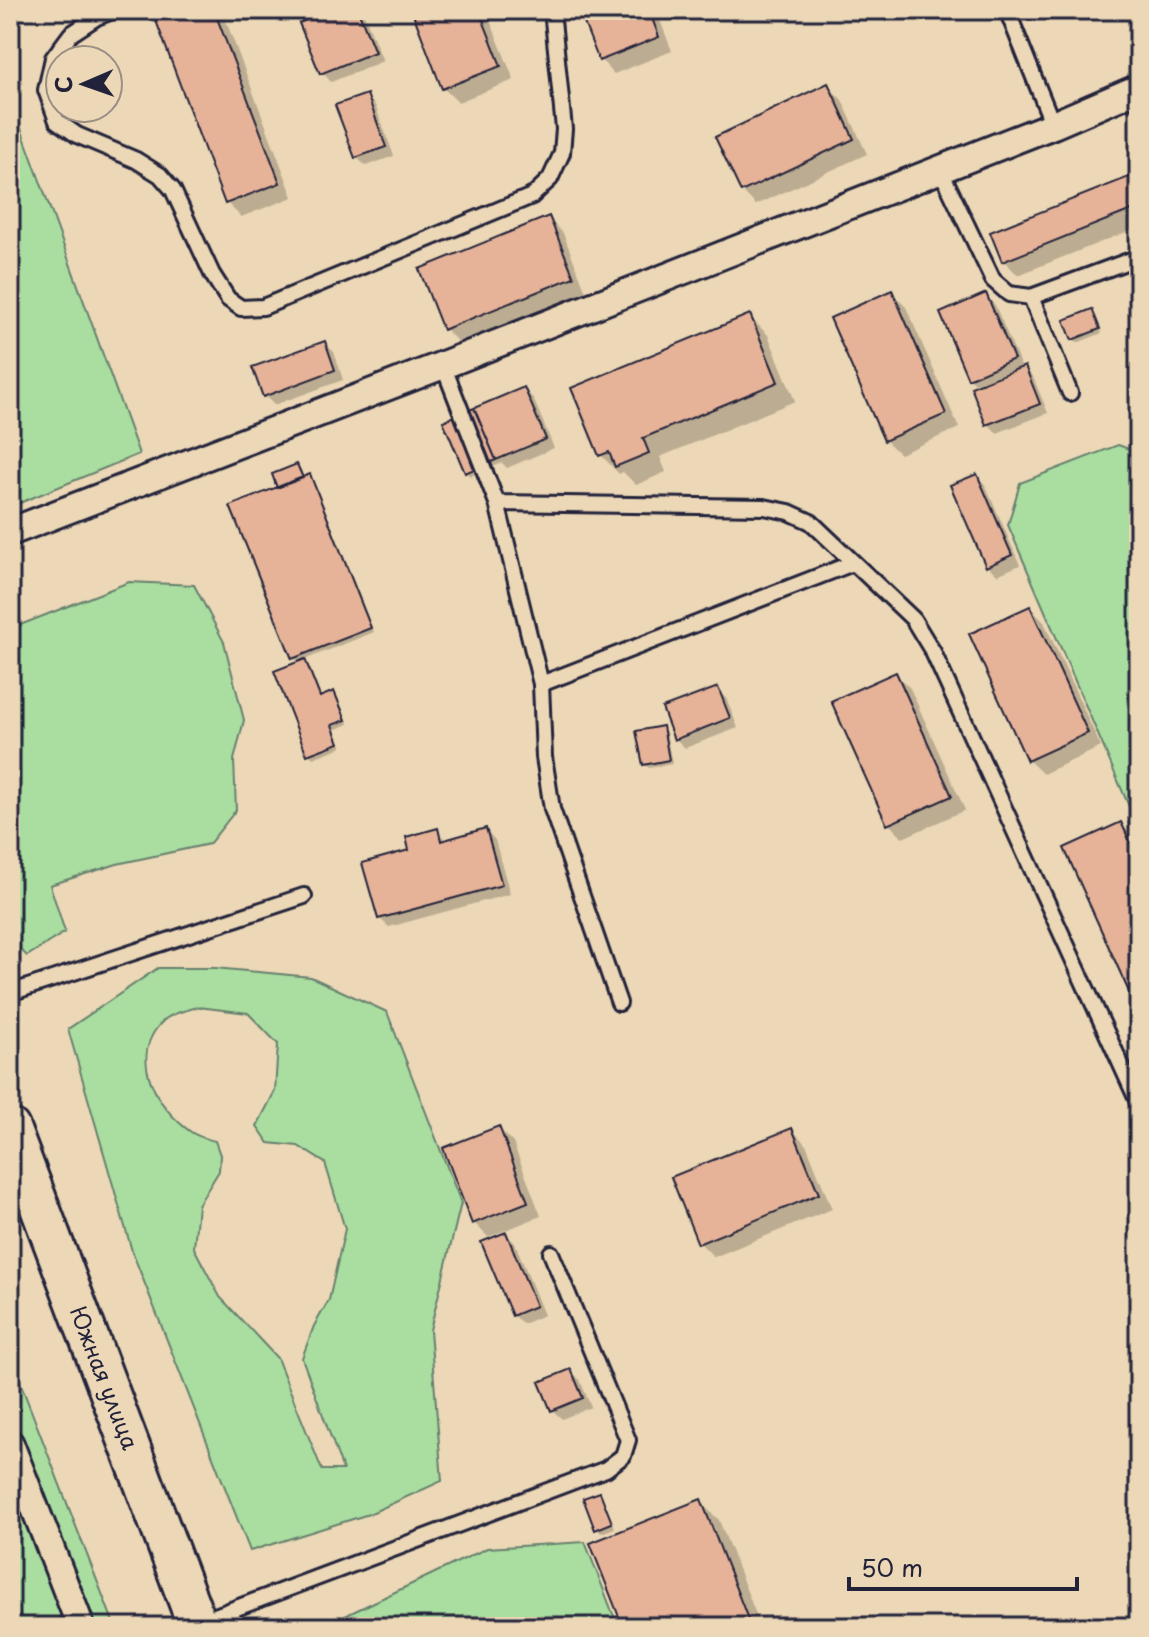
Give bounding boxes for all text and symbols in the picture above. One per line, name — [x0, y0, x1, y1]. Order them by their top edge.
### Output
north arrow — [44, 44, 124, 124]
text: С — [46, 76, 79, 94]
street label: Южная улица — [63, 1301, 148, 1454]
scale bar — [849, 1541, 1077, 1591]
text: 50 m — [861, 1549, 923, 1585]

